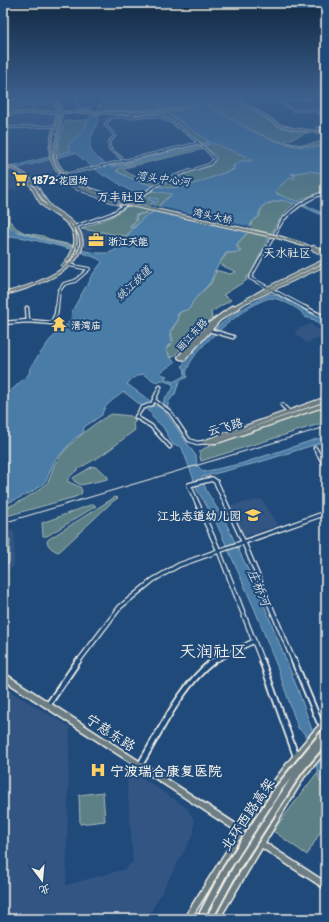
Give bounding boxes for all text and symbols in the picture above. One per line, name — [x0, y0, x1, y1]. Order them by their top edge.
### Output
water label: 湾头中心河 — [135, 166, 193, 190]
supermarket icon: 1872·花园坊 — [11, 170, 29, 188]
place label: 1872·花园坊 — [32, 172, 88, 187]
district label: 万丰社区 — [97, 187, 145, 205]
street label: 湾头大桥 — [192, 204, 234, 226]
office icon: 浙江天能 — [87, 231, 105, 249]
place label: 浙江天能 — [108, 233, 148, 248]
district label: 天水社区 — [263, 243, 311, 261]
water label: 姚江故道 — [111, 261, 155, 304]
street label: 丽江东路 — [172, 314, 210, 354]
temple icon: 清湾庙 — [50, 315, 68, 333]
place label: 清湾庙 — [71, 317, 101, 332]
street label: 云飞路 — [205, 413, 245, 439]
place label: 江北志道幼儿园 — [157, 506, 241, 524]
school or university icon: 江北志道幼儿园 — [244, 506, 262, 524]
water label: 庄桥河 — [244, 565, 277, 610]
district label: 天润社区 — [179, 637, 247, 663]
street label: 宁慈东路 — [82, 708, 140, 756]
place label: 宁波瑞合康复医院 — [110, 760, 222, 781]
hospital icon: 宁波瑞合康复医院 — [89, 761, 107, 779]
street label: 北环西路高架 — [215, 773, 279, 855]
north arrow — [22, 860, 62, 900]
text: 北 — [37, 880, 53, 900]

